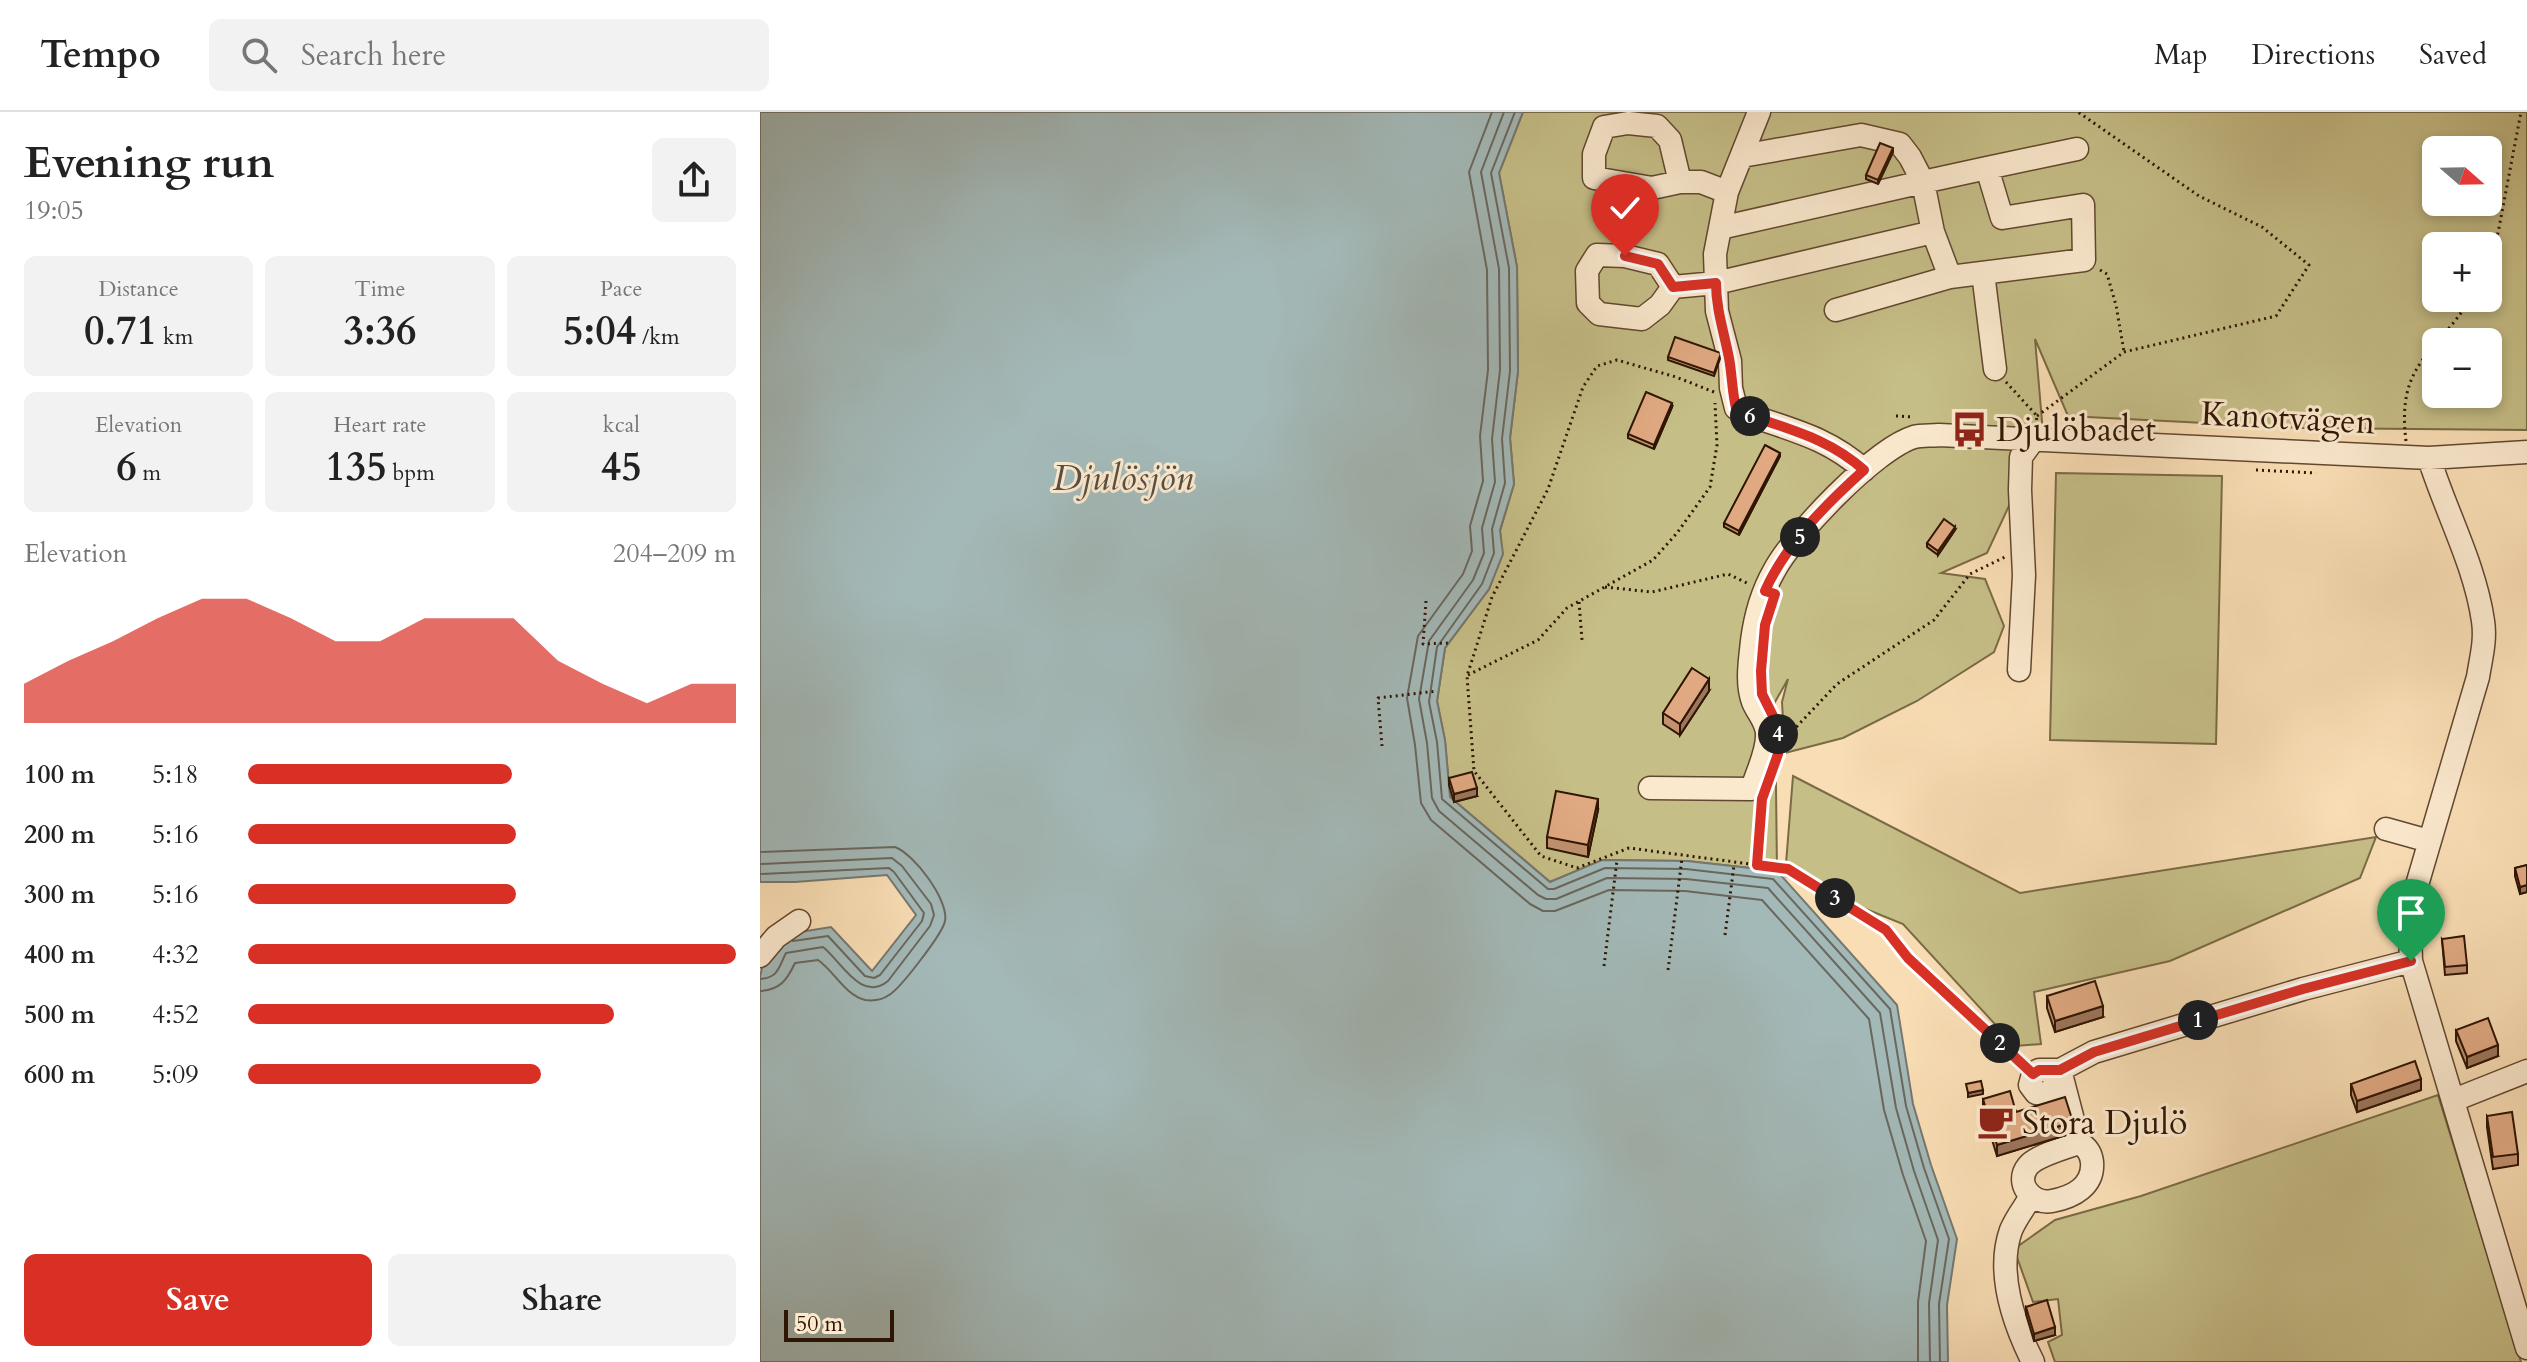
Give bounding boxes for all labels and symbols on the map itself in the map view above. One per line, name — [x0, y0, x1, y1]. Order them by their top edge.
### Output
north arrow — [2422, 136, 2502, 216]
pin — [1591, 174, 1659, 256]
street label: Kanotvägen — [2200, 390, 2376, 446]
pin: 6 — [1730, 396, 1770, 436]
place label: Djulöbadet — [1996, 407, 2156, 453]
bus stop icon: Djulöbadet — [1951, 410, 1989, 448]
water label: Djulösjön — [1053, 454, 1194, 503]
pin: 5 — [1780, 517, 1820, 557]
pin: 4 — [1758, 714, 1798, 754]
pin: 3 — [1815, 878, 1855, 918]
pin — [2377, 879, 2445, 961]
pin: 1 — [2178, 1000, 2218, 1040]
pin: 2 — [1980, 1023, 2020, 1063]
place label: Stora Djulö — [2022, 1100, 2187, 1146]
cafe icon: Stora Djulö — [1977, 1103, 2015, 1141]
scale bar — [784, 1306, 894, 1342]

